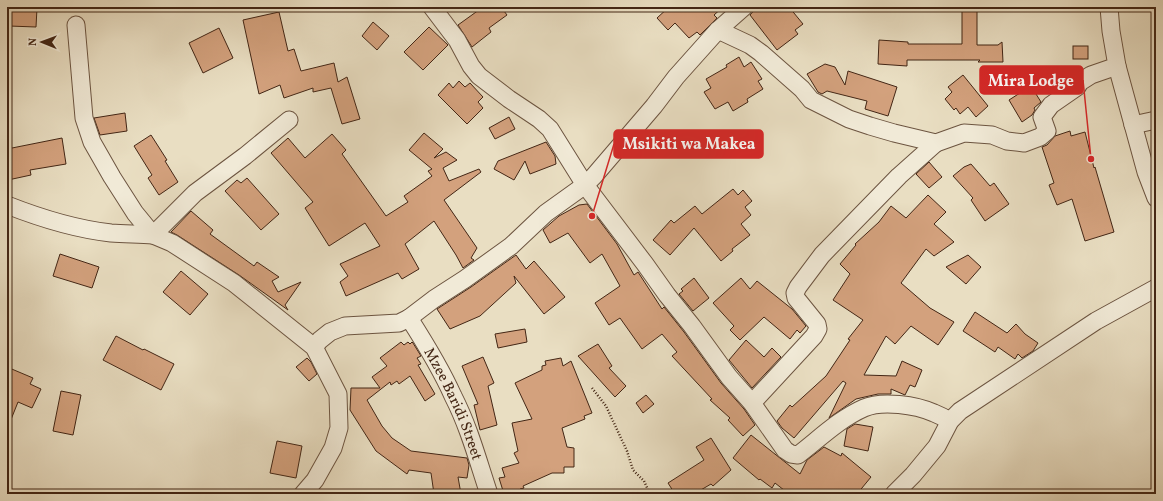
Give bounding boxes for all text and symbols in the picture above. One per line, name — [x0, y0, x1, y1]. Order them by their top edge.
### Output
north arrow — [22, 22, 62, 62]
text: N — [26, 38, 41, 46]
callout: Mira Lodge — [980, 66, 1083, 94]
text: Mira Lodge — [988, 71, 1074, 93]
callout: Msikiti wa Makea — [614, 130, 763, 158]
text: Msikiti wa Makea — [622, 134, 756, 156]
street label: Mzee Baridi Street — [418, 344, 486, 463]

